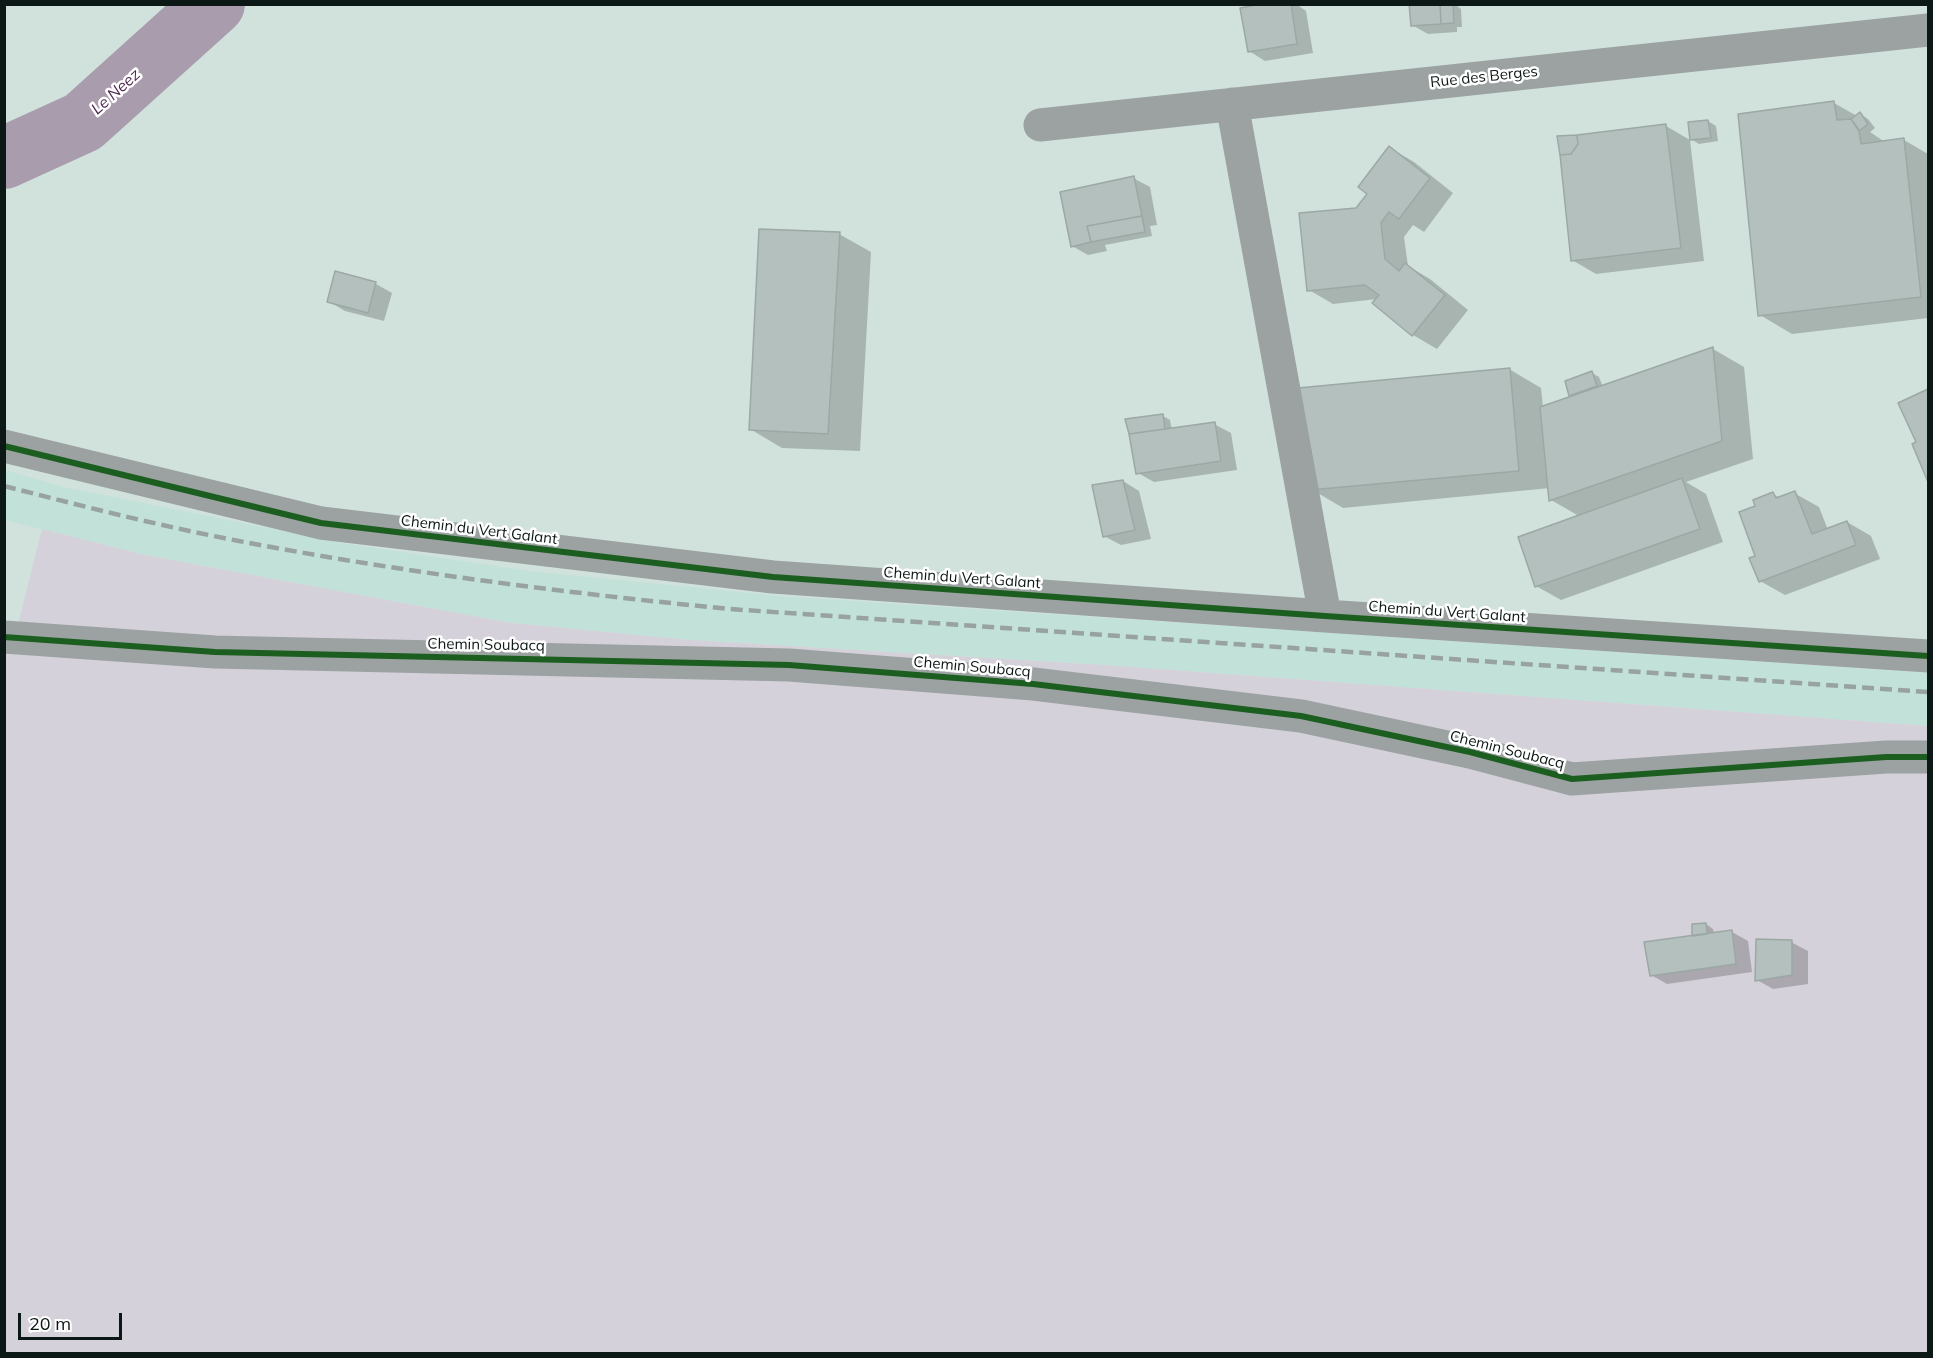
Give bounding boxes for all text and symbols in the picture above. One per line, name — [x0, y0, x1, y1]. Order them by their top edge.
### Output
street label: Rue des Berges — [1429, 62, 1539, 92]
water label: Le Neez — [88, 65, 144, 119]
street label: Chemin du Vert Galant — [400, 511, 558, 549]
street label: Chemin du Vert Galant — [883, 564, 1041, 592]
street label: Chemin du Vert Galant — [1368, 598, 1526, 626]
street label: Chemin Soubacq — [427, 635, 545, 655]
street label: Chemin Soubacq — [913, 653, 1031, 681]
street label: Chemin Soubacq — [1448, 727, 1566, 773]
scale bar — [21, 1301, 124, 1339]
text: 20 m — [29, 1312, 71, 1335]

